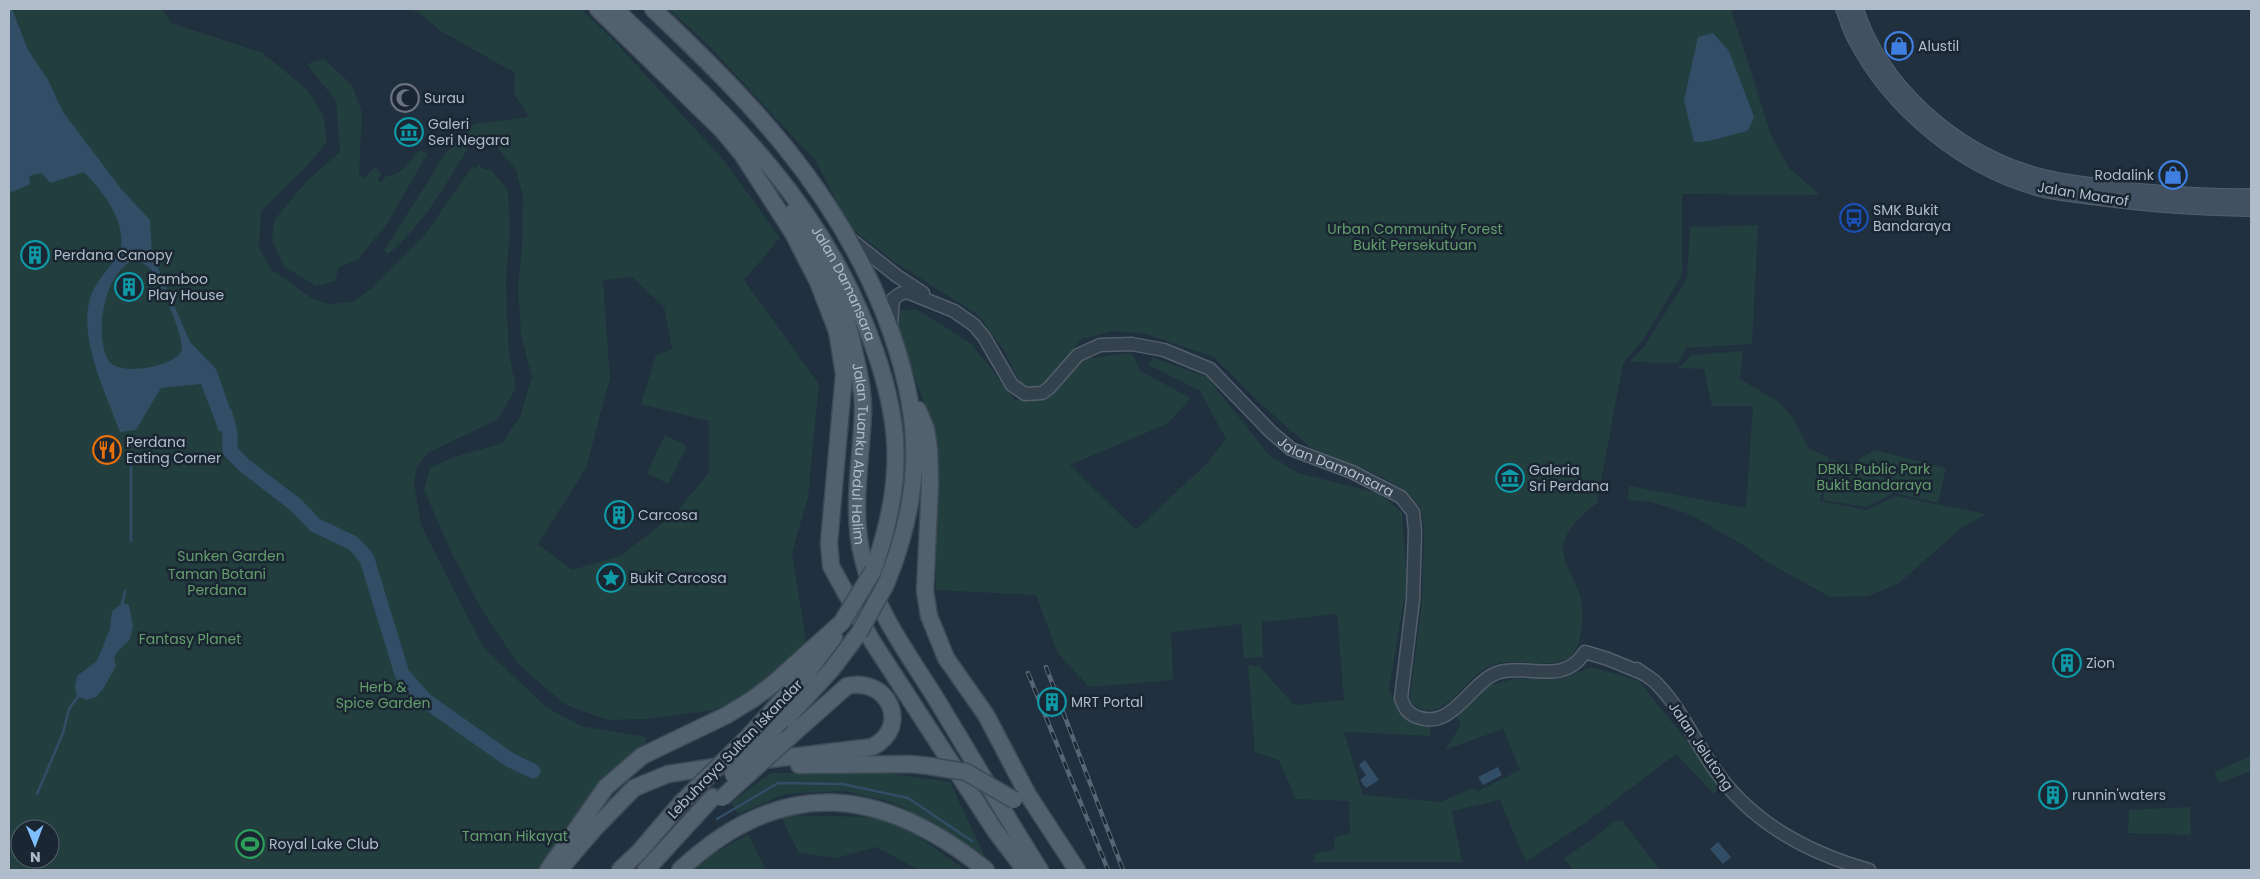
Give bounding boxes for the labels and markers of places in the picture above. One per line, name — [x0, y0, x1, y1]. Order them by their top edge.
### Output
shop icon: Alustil — [1884, 31, 1914, 61]
place label: Alustil — [1918, 36, 1959, 56]
mosque icon: Surau — [390, 83, 420, 113]
place label: Surau — [424, 88, 465, 108]
place label: Galeri Seri Negara — [428, 114, 509, 150]
museum icon: Galeri Seri Negara — [394, 117, 424, 147]
shop icon: Rodalink — [2158, 160, 2188, 190]
place label: Rodalink — [2095, 165, 2155, 185]
place label: SMK Bukit Bandaraya — [1873, 200, 1951, 236]
bus stop icon: SMK Bukit Bandaraya — [1839, 203, 1869, 233]
building icon: Perdana Canopy — [20, 240, 50, 270]
place label: Perdana Canopy — [54, 245, 173, 265]
place label: Bamboo Play House — [148, 269, 225, 305]
building icon: Bamboo Play House — [114, 272, 144, 302]
place label: Perdana Eating Corner — [126, 432, 221, 468]
restaurant icon: Perdana Eating Corner — [92, 435, 122, 465]
place label: Galeria Sri Perdana — [1529, 460, 1609, 496]
museum icon: Galeria Sri Perdana — [1495, 463, 1525, 493]
building icon: Carcosa — [604, 500, 634, 530]
place label: Carcosa — [638, 505, 698, 525]
place icon: Bukit Carcosa — [596, 563, 626, 593]
place label: Bukit Carcosa — [630, 568, 727, 588]
building icon: Zion — [2052, 648, 2082, 678]
place label: Zion — [2086, 653, 2115, 673]
building icon: MRT Portal — [1037, 687, 1067, 717]
place label: MRT Portal — [1071, 692, 1143, 712]
building icon: runnin'waters — [2038, 780, 2068, 810]
place label: runnin'waters — [2072, 785, 2166, 805]
sports icon: Royal Lake Club — [235, 829, 265, 859]
place label: Royal Lake Club — [269, 834, 379, 854]

